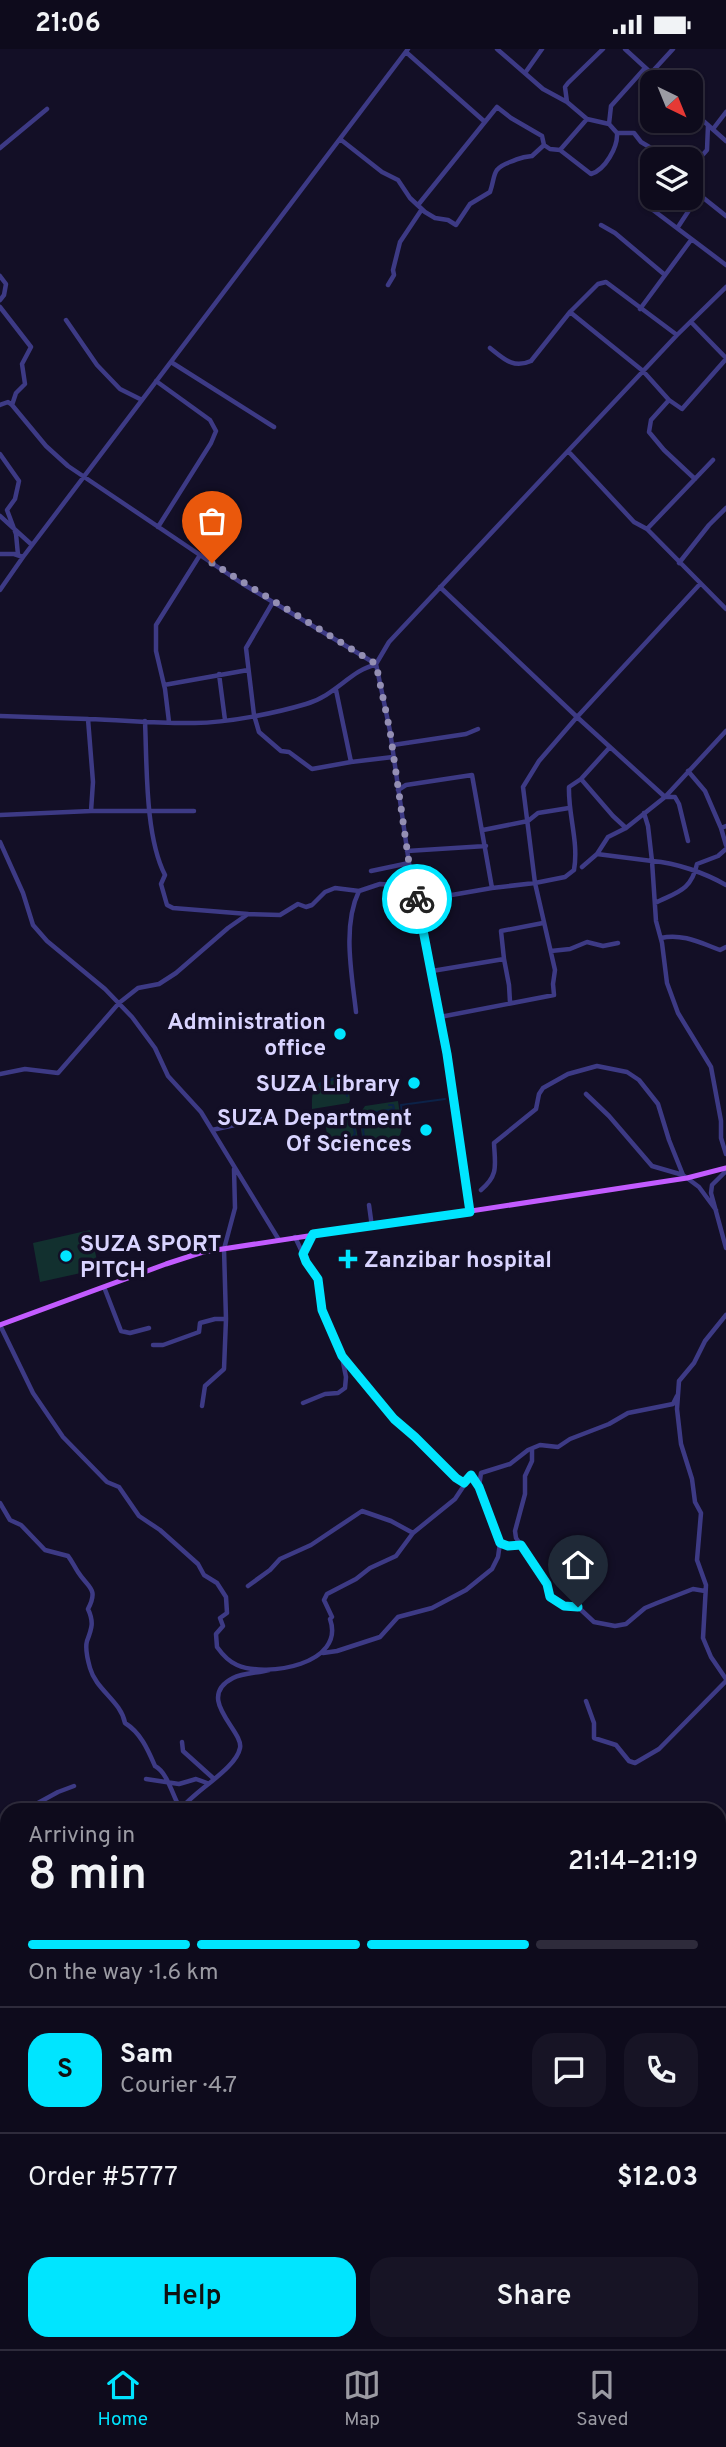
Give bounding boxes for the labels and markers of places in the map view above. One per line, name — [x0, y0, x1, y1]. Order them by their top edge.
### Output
pin — [182, 491, 242, 563]
place label: Administration office — [167, 1009, 326, 1064]
marker: Administration office — [332, 1026, 348, 1042]
place label: SUZA Library — [256, 1071, 400, 1100]
marker: SUZA Library — [406, 1075, 422, 1091]
place label: SUZA Department Of Sciences — [217, 1105, 412, 1160]
marker: SUZA Department Of Sciences — [418, 1122, 434, 1138]
place label: SUZA SPORT PITCH — [80, 1231, 221, 1286]
place label: Zanzibar hospital — [364, 1247, 552, 1276]
marker: SUZA SPORT PITCH — [58, 1248, 74, 1264]
marker: Zanzibar hospital — [338, 1249, 358, 1269]
pin — [548, 1535, 608, 1607]

